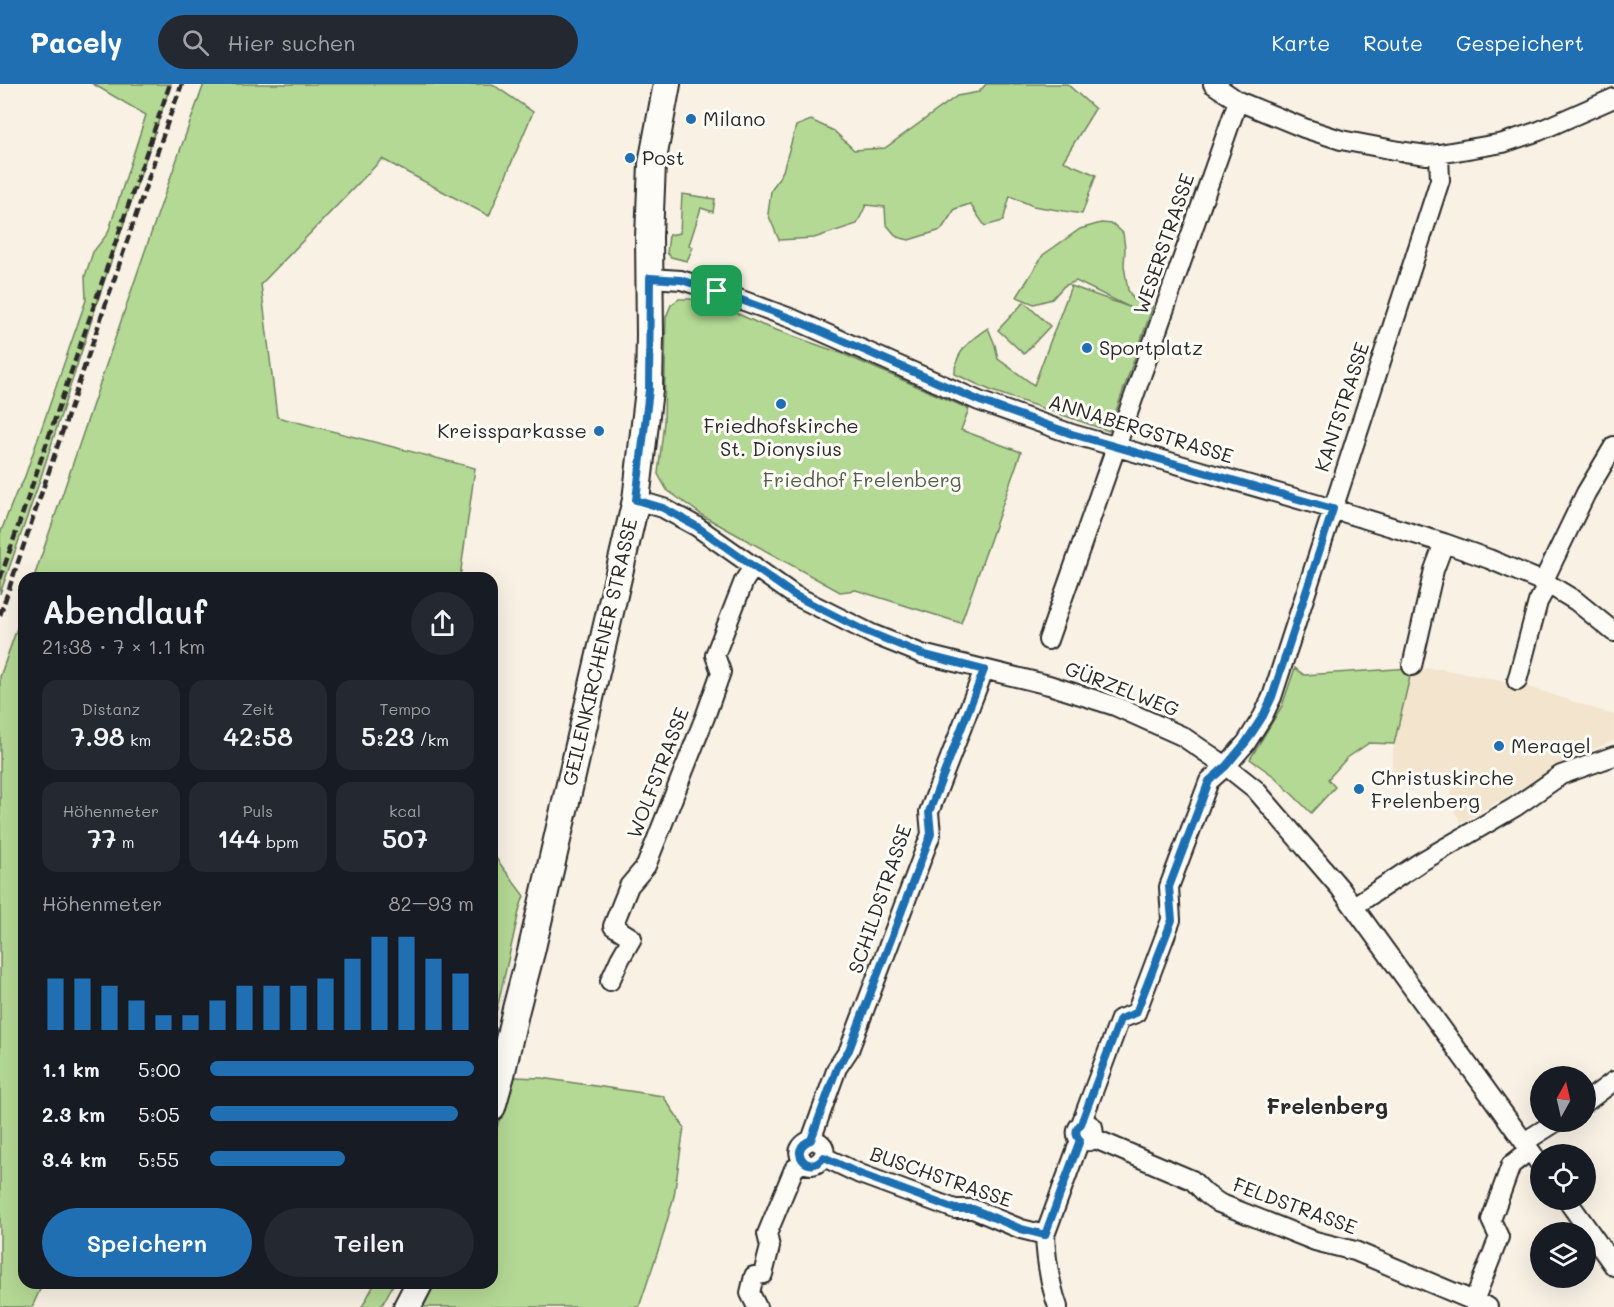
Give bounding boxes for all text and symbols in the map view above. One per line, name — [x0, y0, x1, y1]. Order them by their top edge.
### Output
search box — [158, 15, 578, 69]
text: Pacely — [30, 24, 122, 60]
icon: search — [179, 26, 212, 59]
text: Hier suchen — [227, 28, 355, 57]
text: Karte — [1272, 29, 1330, 56]
text: Route — [1363, 29, 1423, 56]
text: Gespeichert — [1456, 29, 1584, 56]
place label: Milano — [703, 105, 766, 131]
marker: Milano — [684, 112, 698, 126]
place label: Post — [642, 144, 685, 170]
marker: Post — [623, 151, 637, 165]
street label: WESERSTRASSE — [1127, 170, 1199, 318]
pin — [691, 265, 742, 316]
icon: arrive — [700, 274, 733, 307]
place label: Sportplatz — [1099, 334, 1203, 360]
street label: KANTSTRASSE — [1308, 339, 1374, 475]
marker: Sportplatz — [1080, 341, 1094, 355]
street label: ANNABERGSTRASSE — [1046, 388, 1237, 469]
marker: Friedhofskirche St. Dionysius — [774, 397, 788, 411]
place label: Friedhofskirche St. Dionysius — [703, 412, 859, 461]
place label: Kreissparkasse — [437, 417, 587, 443]
marker: Kreissparkasse — [592, 424, 606, 438]
park label: Friedhof Frelenberg — [763, 466, 961, 492]
street label: GEILENKIRCHENER STRASSE — [556, 515, 643, 788]
text: Abendlauf — [42, 589, 207, 632]
button: share — [411, 592, 474, 655]
text: 21:38 · 7 × 1.1 km — [42, 633, 205, 659]
street label: GÜRZELWEG — [1062, 654, 1183, 722]
text: Distanz — [82, 698, 140, 719]
text: Zeit — [242, 698, 274, 719]
text: Tempo — [380, 698, 430, 719]
street label: WOLFSTRASSE — [620, 704, 694, 842]
text: 7.98 — [71, 719, 125, 753]
text: 42:58 — [223, 719, 293, 753]
text: 5:23 — [361, 719, 414, 753]
text: km — [125, 729, 151, 750]
text: /km — [414, 729, 449, 750]
place label: Meragel — [1511, 732, 1591, 758]
marker: Meragel — [1492, 739, 1506, 753]
place label: Christuskirche Frelenberg — [1371, 764, 1514, 813]
marker: Christuskirche Frelenberg — [1352, 782, 1366, 796]
text: Höhenmeter — [63, 800, 159, 821]
text: Puls — [243, 800, 273, 821]
text: kcal — [389, 800, 421, 821]
text: 77 — [88, 821, 117, 855]
text: 144 — [217, 821, 261, 855]
text: 507 — [382, 821, 428, 855]
street label: SCHILDSTRASSE — [841, 821, 917, 977]
text: m — [117, 831, 134, 852]
text: bpm — [261, 831, 299, 852]
text: Höhenmeter — [42, 890, 162, 916]
text: 82–93 m — [389, 890, 474, 916]
text: 1.1 km — [42, 1056, 100, 1082]
text: 5:00 — [138, 1056, 181, 1082]
north arrow — [1530, 1066, 1596, 1132]
map controls — [1530, 1066, 1596, 1288]
district label: Frelenberg — [1266, 1091, 1388, 1120]
text: 2.3 km — [42, 1101, 105, 1127]
text: 5:05 — [138, 1101, 180, 1127]
street label: BUSCHSTRASSE — [867, 1140, 1016, 1213]
button: locate — [1530, 1144, 1596, 1210]
text: 3.4 km — [42, 1146, 107, 1172]
text: 5:55 — [138, 1146, 179, 1172]
street label: FELDSTRASSE — [1230, 1171, 1361, 1239]
button: Speichern — [42, 1208, 252, 1277]
button: Teilen — [264, 1208, 474, 1277]
button: layers — [1530, 1222, 1596, 1288]

